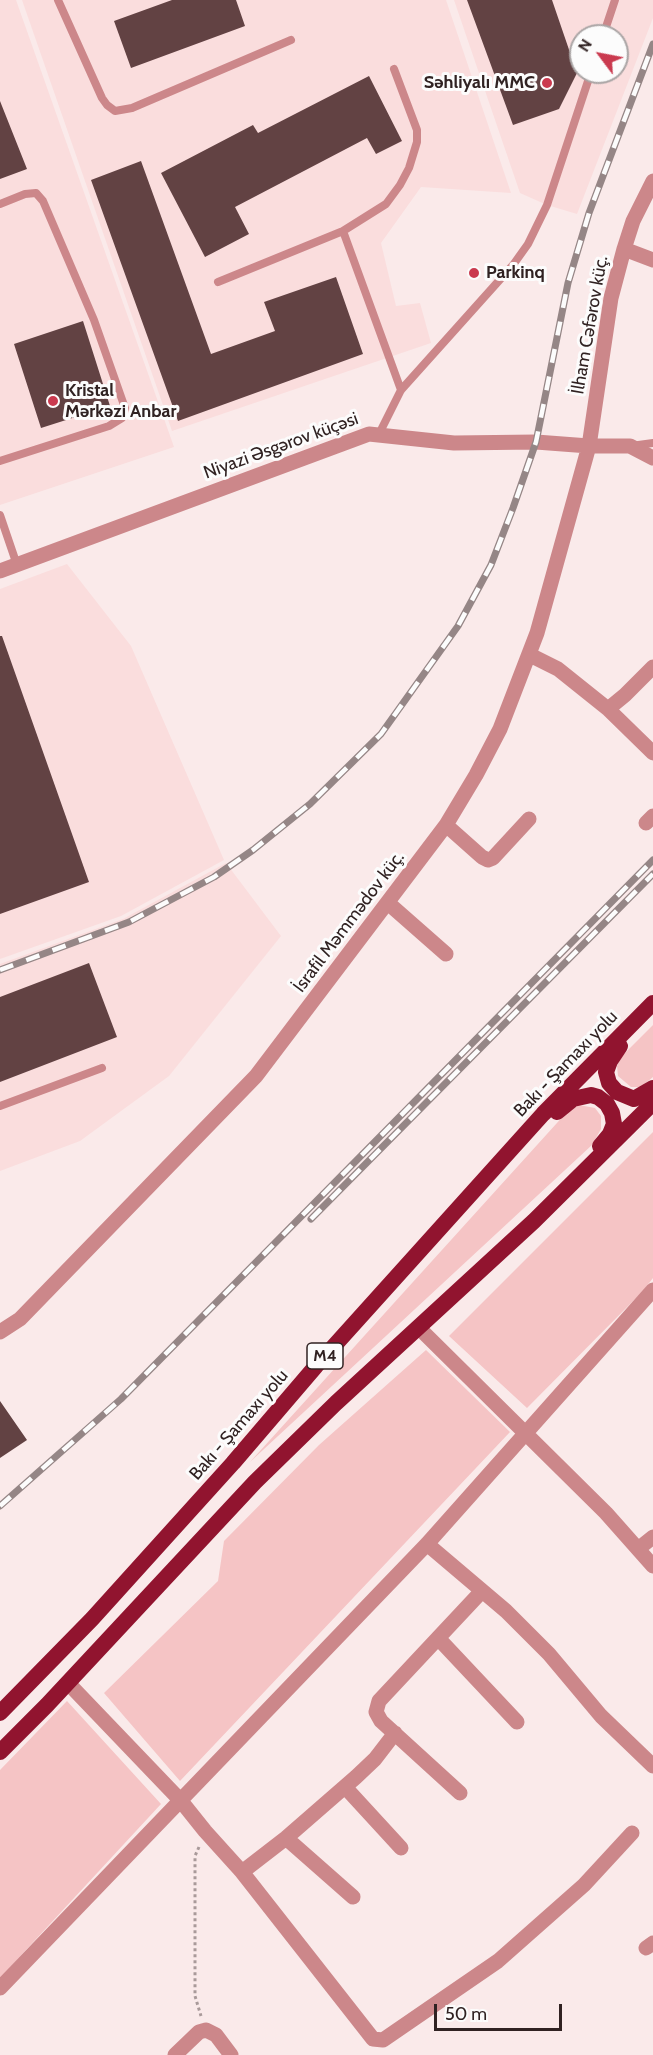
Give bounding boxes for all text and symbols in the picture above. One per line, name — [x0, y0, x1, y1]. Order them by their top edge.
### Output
north arrow — [569, 24, 629, 84]
text: N — [574, 35, 596, 55]
place label: Səhliyalı MMC — [424, 72, 535, 94]
marker: Səhliyalı MMC — [540, 76, 554, 90]
street label: İlham Cəfərov küç. — [567, 254, 613, 396]
place label: Parkinq — [486, 262, 545, 284]
marker: Parkinq — [467, 266, 481, 280]
place label: Kristal Mərkəzi Anbar — [65, 380, 176, 422]
marker: Kristal Mərkəzi Anbar — [46, 394, 60, 408]
street label: Niyazi Əsgərov küçəsi — [201, 408, 361, 484]
street label: İsrafil Məmmədov küç. — [289, 847, 409, 997]
street label: Bakı - Şamaxı yolu — [510, 1006, 622, 1122]
road number: M4 — [307, 1343, 343, 1369]
street label: Bakı - Şamaxı yolu — [185, 1365, 293, 1485]
scale bar — [437, 1992, 564, 2030]
text: 50 m — [445, 2003, 487, 2025]

